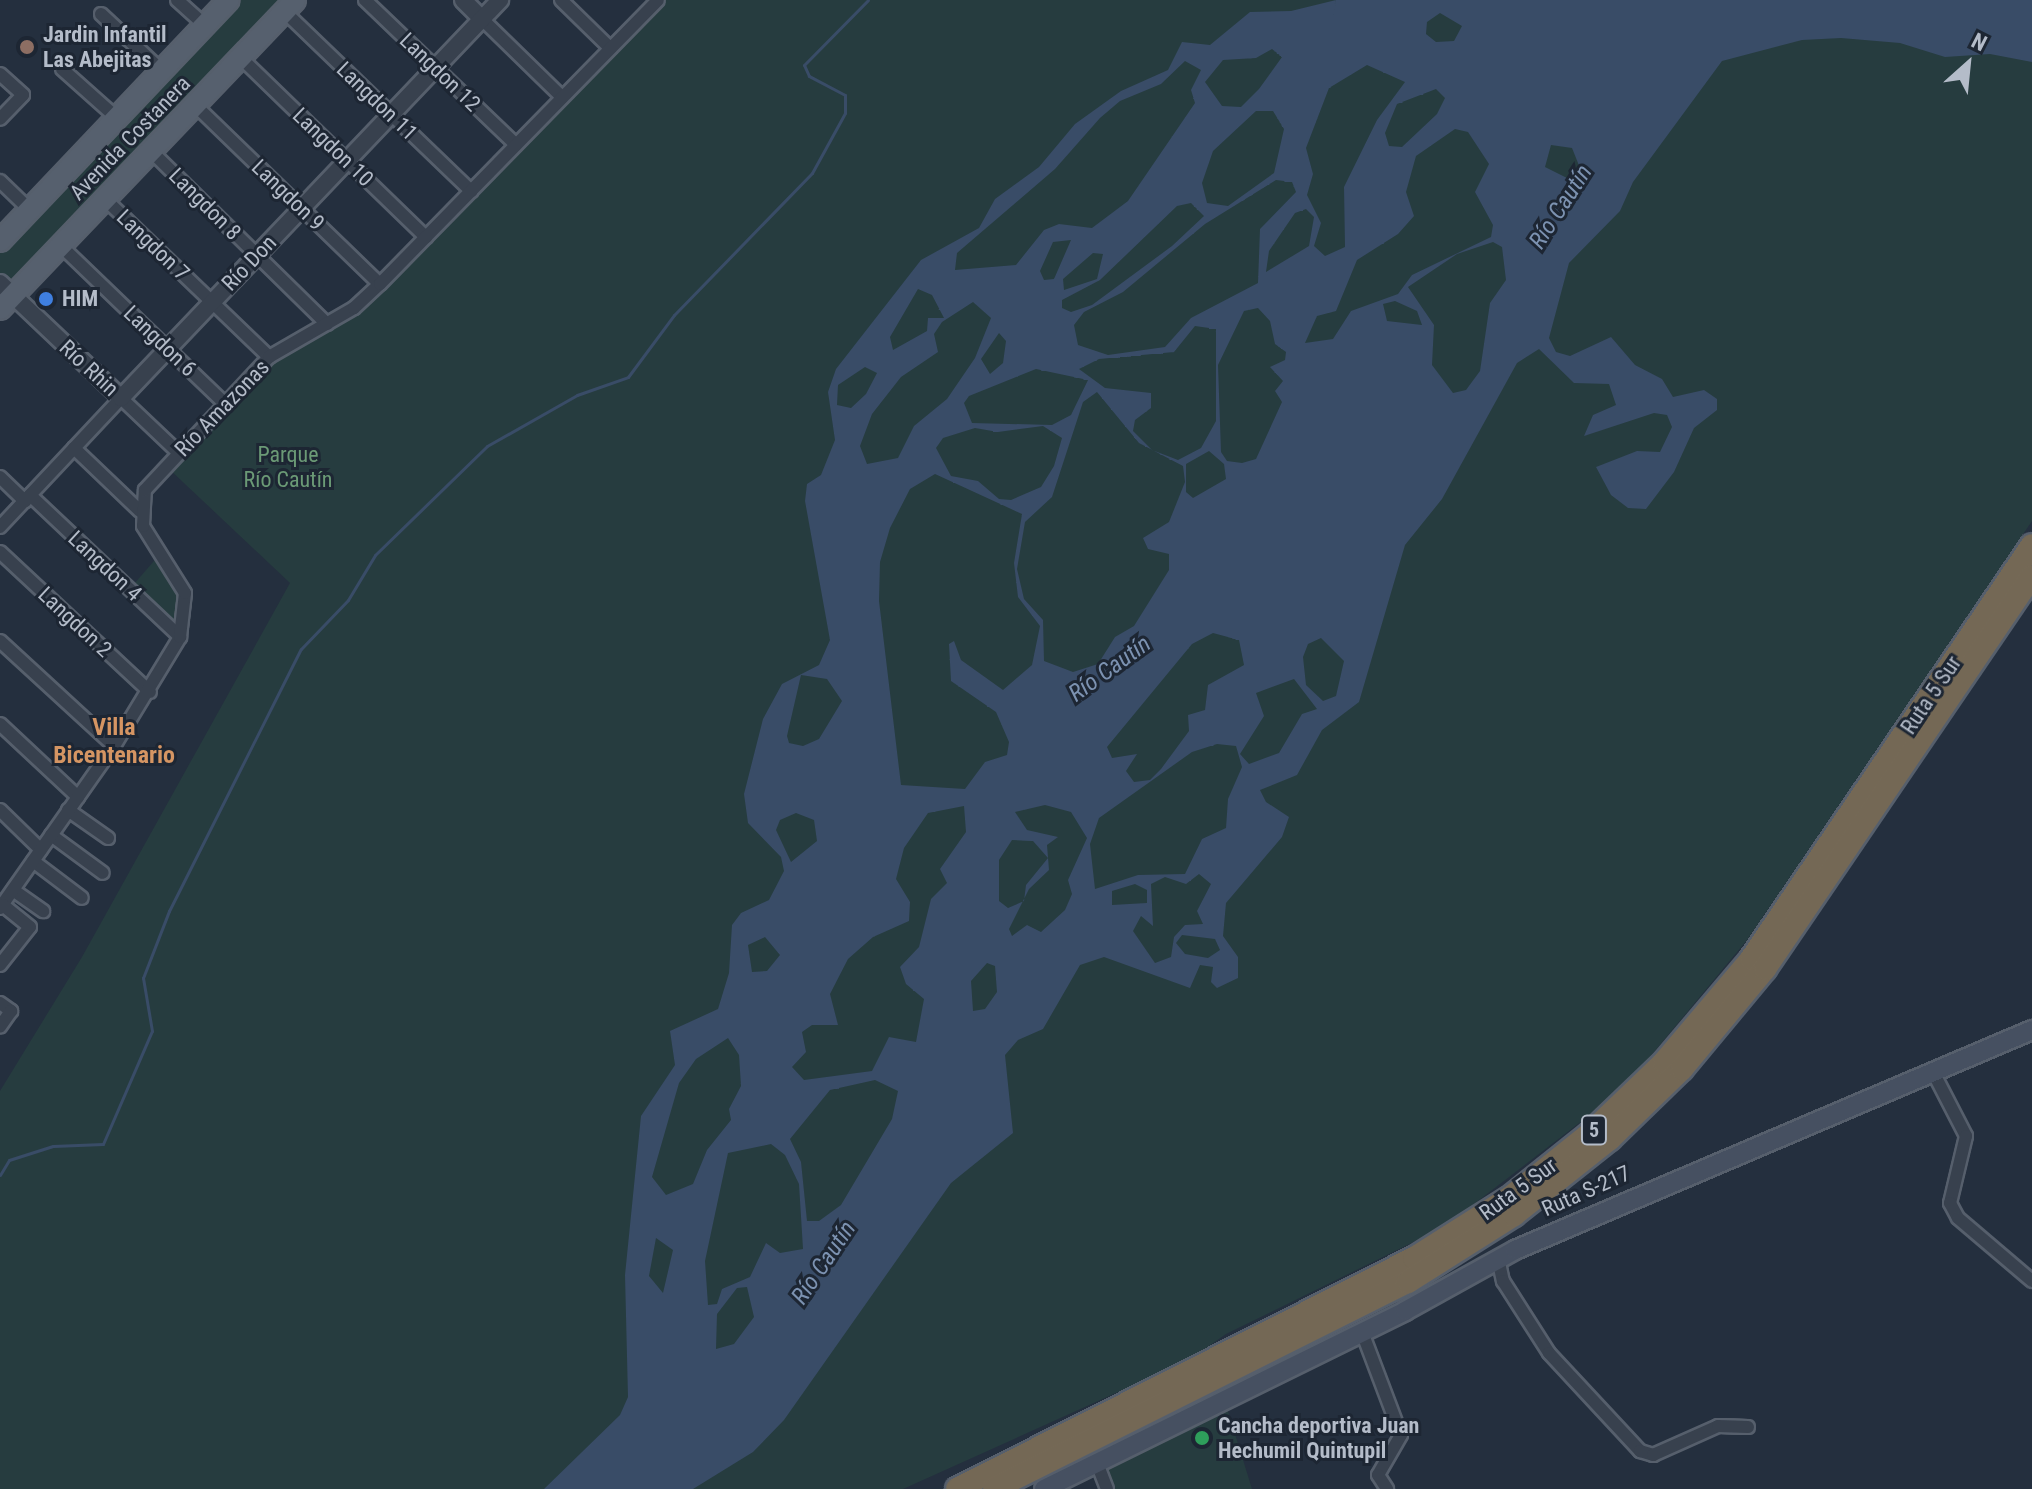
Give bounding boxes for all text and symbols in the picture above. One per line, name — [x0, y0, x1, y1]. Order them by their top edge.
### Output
place label: Jardin Infantil Las Abejitas — [43, 21, 167, 72]
north arrow — [1928, 24, 2008, 104]
street label: Langdon 12 — [394, 27, 486, 117]
text: N — [1967, 28, 1991, 56]
marker: Jardin Infantil Las Abejitas — [18, 38, 36, 56]
street label: Langdon 11 — [331, 56, 423, 146]
street label: Avenida Costanera — [64, 70, 196, 206]
street label: Langdon 10 — [287, 102, 379, 192]
street label: Langdon 9 — [246, 154, 330, 236]
water label: Río Cautín — [1523, 160, 1599, 254]
street label: Langdon 8 — [163, 162, 247, 246]
street label: Langdon 7 — [111, 204, 195, 286]
street label: Río Don — [216, 230, 282, 296]
place label: HIM — [62, 286, 98, 312]
marker: HIM — [37, 290, 55, 308]
street label: Langdon 6 — [118, 300, 202, 382]
street label: Río Rhin — [54, 334, 124, 402]
street label: Río Amazonas — [169, 354, 275, 462]
park label: Parque Río Cautín — [244, 441, 332, 492]
street label: Langdon 4 — [63, 525, 147, 607]
street label: Langdon 2 — [33, 581, 117, 663]
water label: Río Cautín — [1063, 630, 1157, 708]
street label: Ruta 5 Sur — [1895, 651, 1967, 739]
district label: Villa Bicentenario — [53, 714, 175, 770]
road number: 5 — [1580, 1114, 1608, 1146]
street label: Ruta 5 Sur — [1474, 1152, 1562, 1226]
street label: Ruta S-217 — [1538, 1160, 1634, 1222]
water label: Río Cautín — [786, 1216, 862, 1310]
place label: Cancha deportiva Juan Hechumil Quintupil — [1218, 1412, 1419, 1464]
marker: Cancha deportiva Juan Hechumil Quintupil — [1193, 1429, 1211, 1447]

